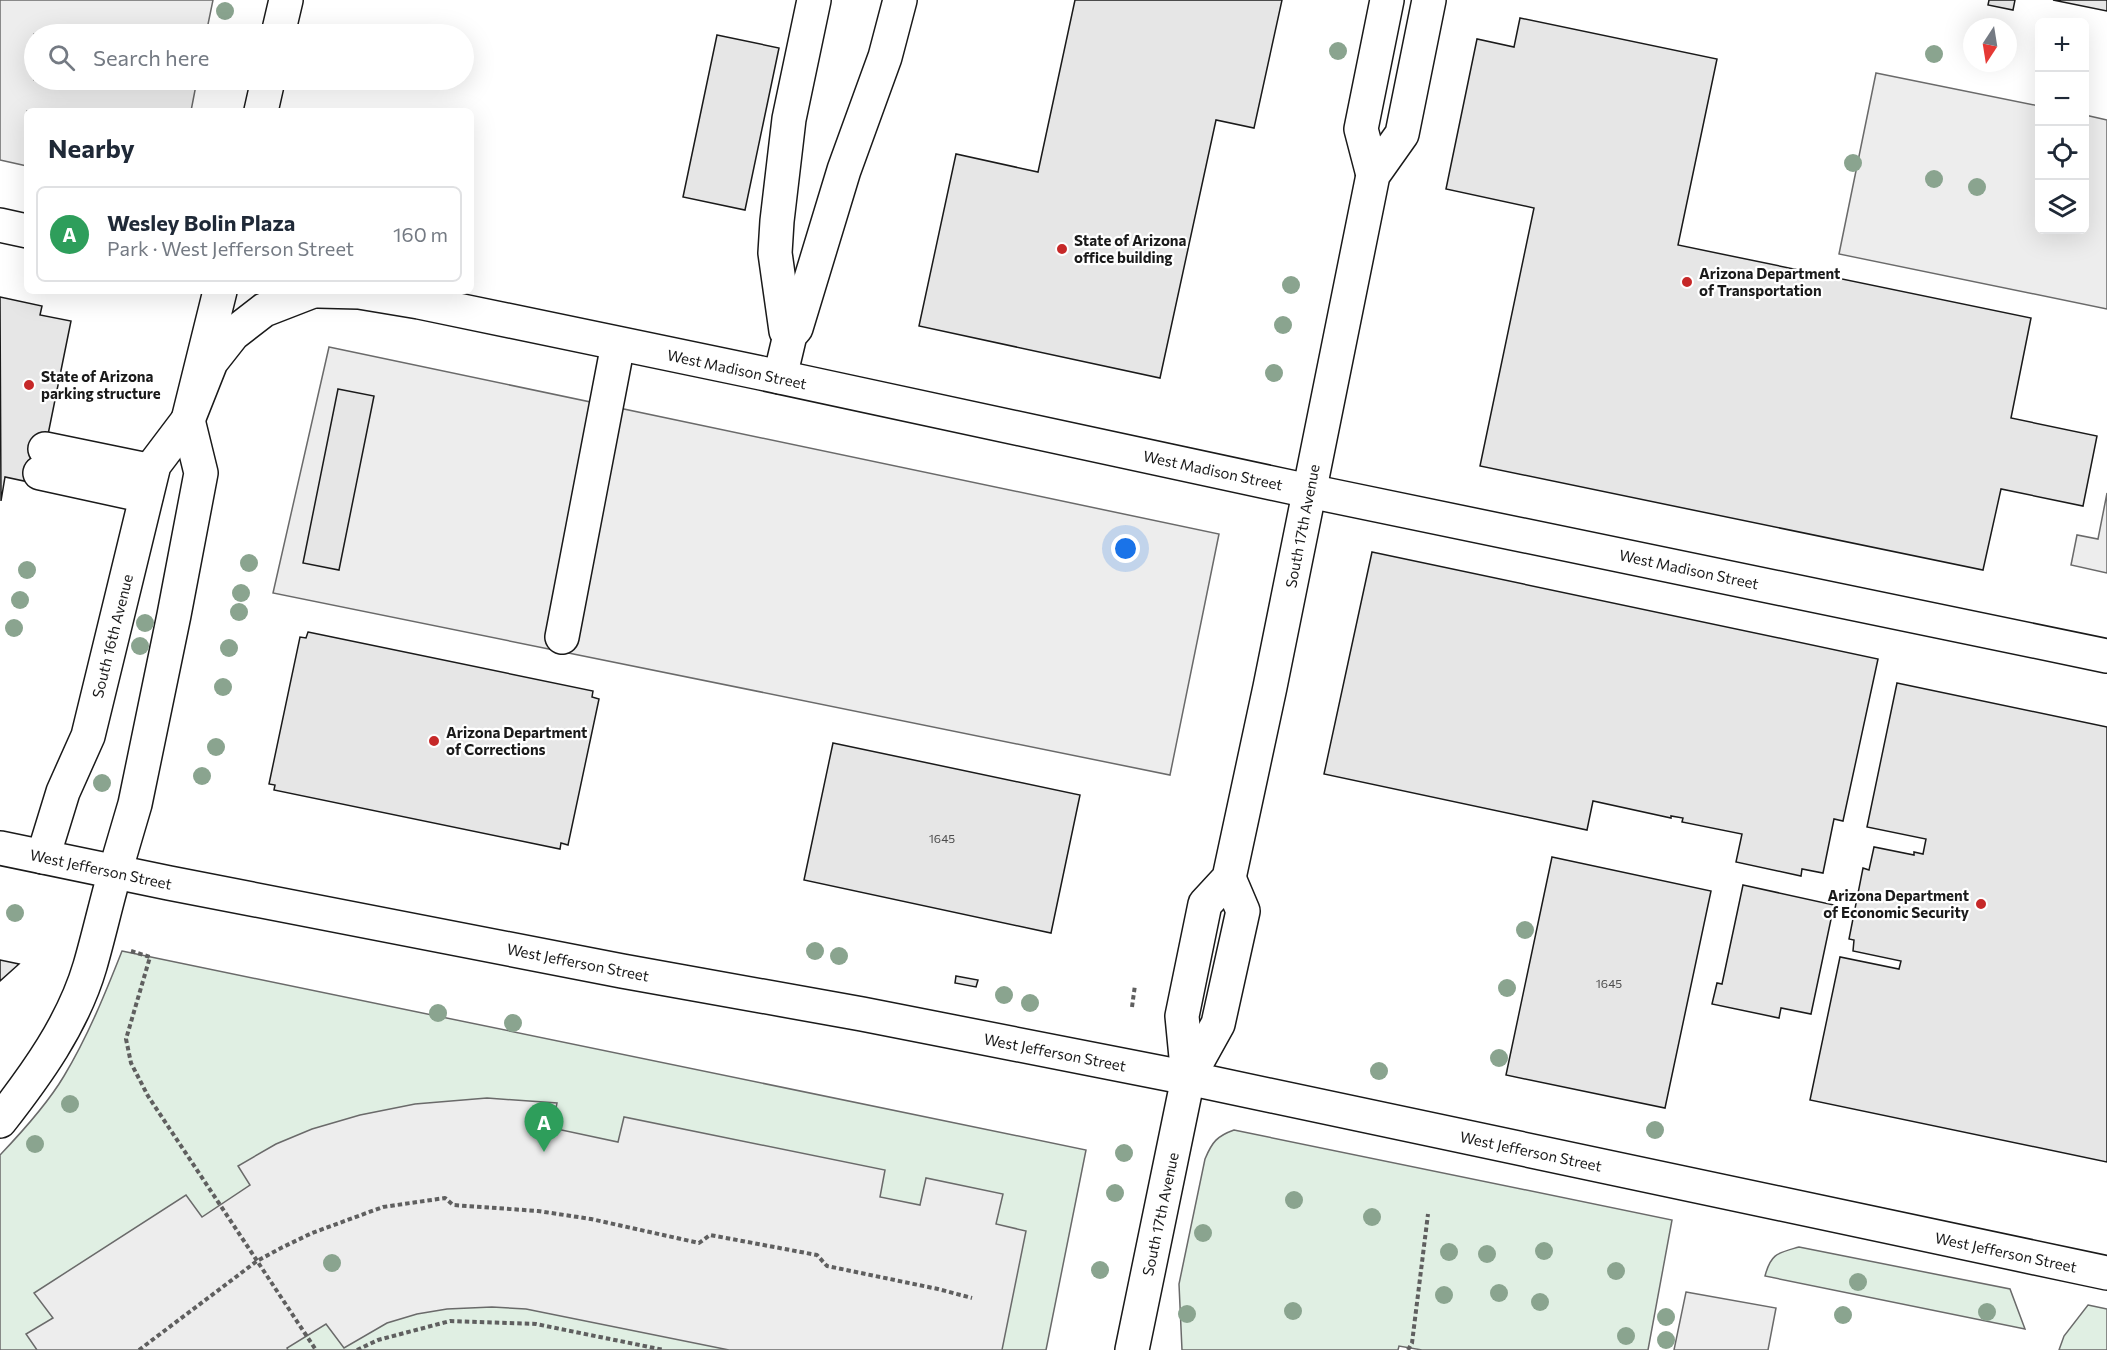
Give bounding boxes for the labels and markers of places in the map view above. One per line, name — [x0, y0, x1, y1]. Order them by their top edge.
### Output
place label: State of Arizona office building — [1074, 231, 1187, 266]
marker: State of Arizona office building — [1055, 242, 1069, 256]
place label: Arizona Department of Transportation — [1699, 264, 1840, 299]
marker: Arizona Department of Transportation — [1680, 275, 1694, 289]
place label: State of Arizona parking structure — [41, 367, 161, 402]
marker: State of Arizona parking structure — [22, 378, 36, 392]
place label: Arizona Department of Corrections — [446, 723, 587, 758]
marker: Arizona Department of Corrections — [427, 734, 441, 748]
place label: Arizona Department of Economic Security — [1823, 886, 1970, 921]
marker: Arizona Department of Economic Security — [1974, 897, 1988, 911]
pin: A — [524, 1102, 564, 1152]

